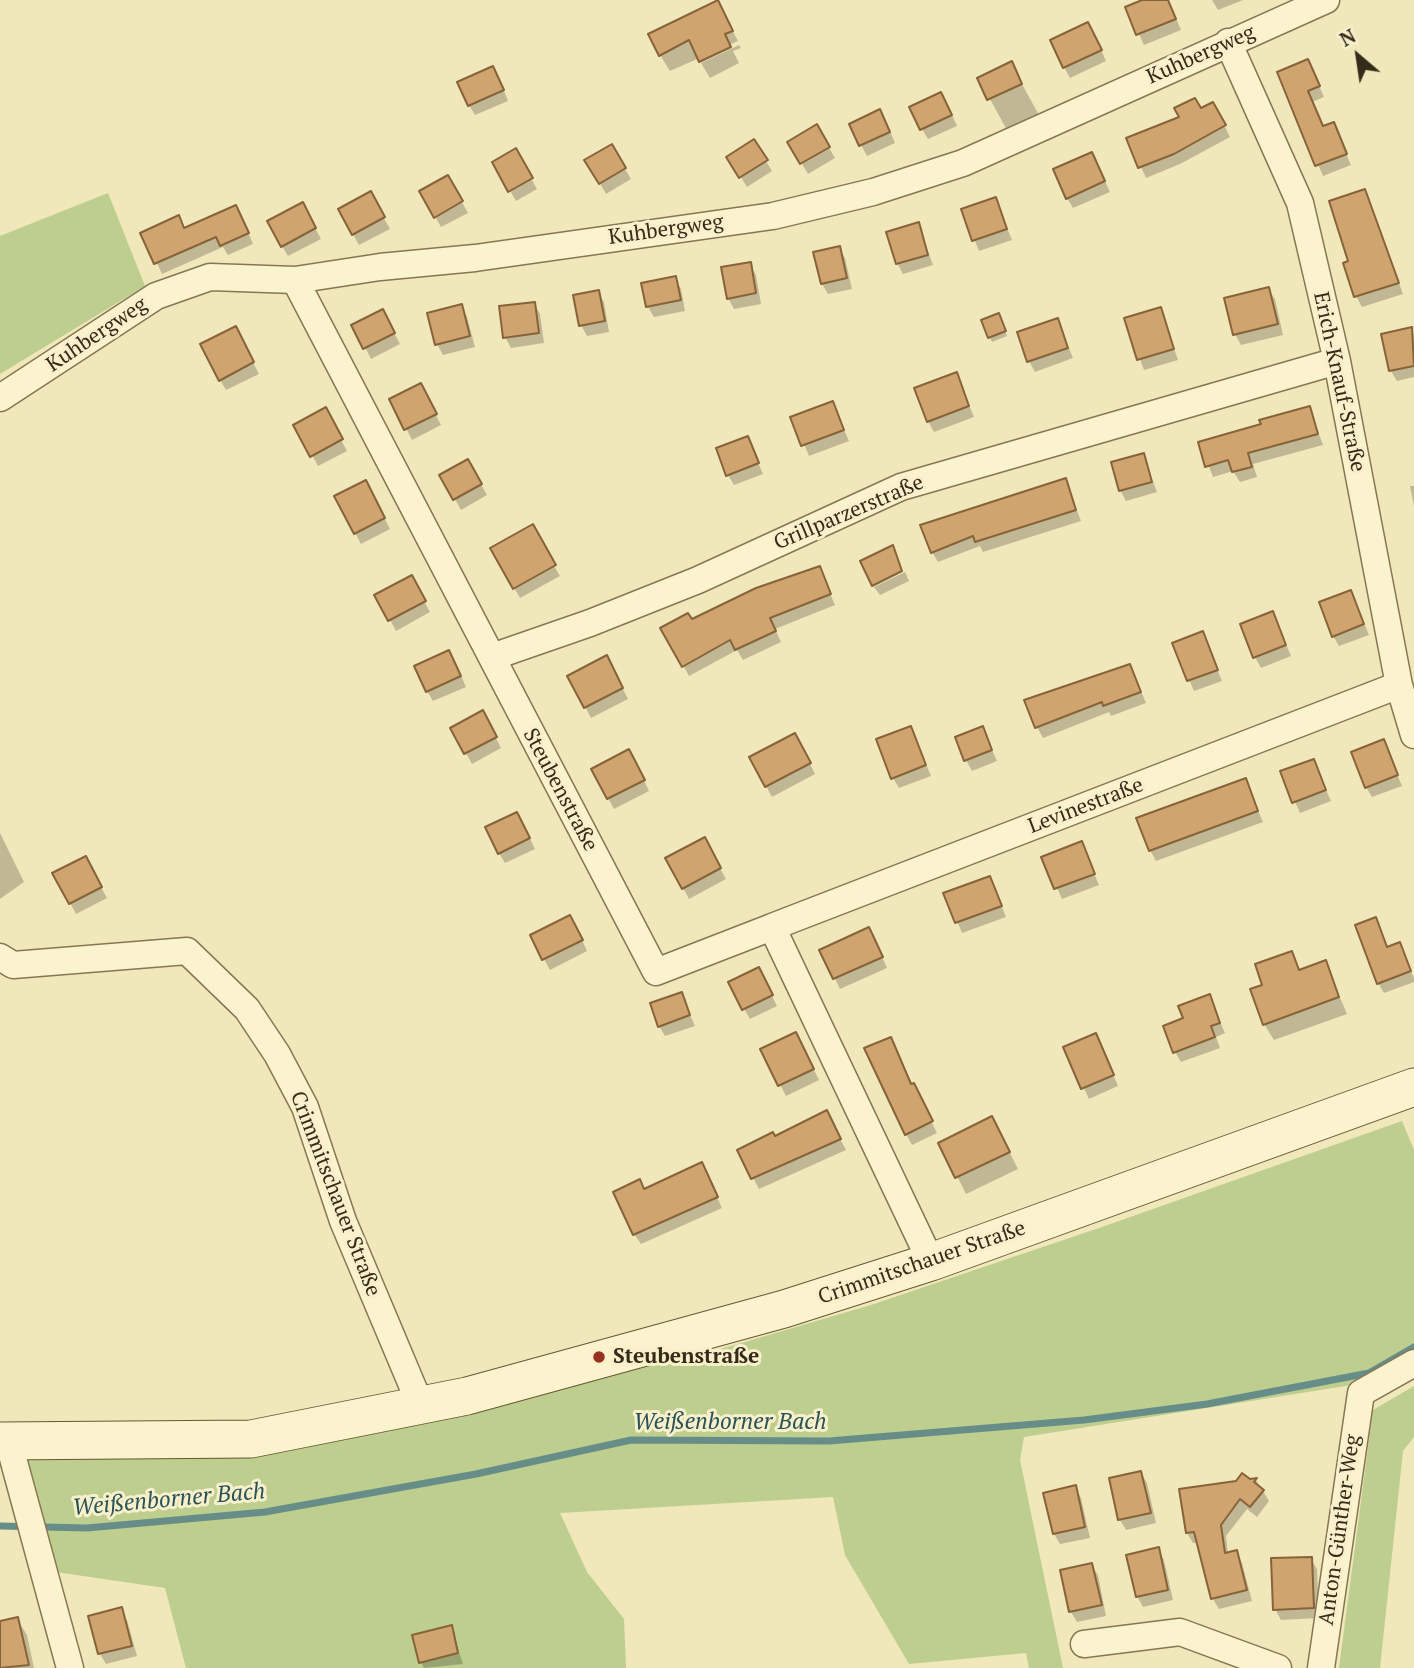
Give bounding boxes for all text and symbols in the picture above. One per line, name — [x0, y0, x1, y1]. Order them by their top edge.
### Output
street label: Kuhbergweg — [1143, 20, 1259, 90]
north arrow — [1323, 21, 1393, 91]
text: N — [1335, 23, 1360, 52]
street label: Kuhbergweg — [607, 209, 725, 251]
street label: Erich-Knauf-Straße — [1308, 290, 1370, 474]
street label: Kuhbergweg — [42, 292, 152, 378]
street label: Grillparzerstraße — [770, 470, 928, 556]
street label: Steubenstraße — [517, 724, 603, 856]
street label: Levinestraße — [1025, 773, 1147, 839]
street label: Crimmitschauer Straße — [284, 1088, 386, 1300]
street label: Crimmitschauer Straße — [815, 1216, 1029, 1310]
place label: Steubenstraße — [613, 1344, 759, 1370]
marker: Steubenstraße — [591, 1349, 607, 1365]
water label: Weißenborner Bach — [633, 1408, 827, 1436]
street label: Anton-Günther-Weg — [1314, 1433, 1366, 1627]
water label: Weißenborner Bach — [72, 1478, 266, 1522]

